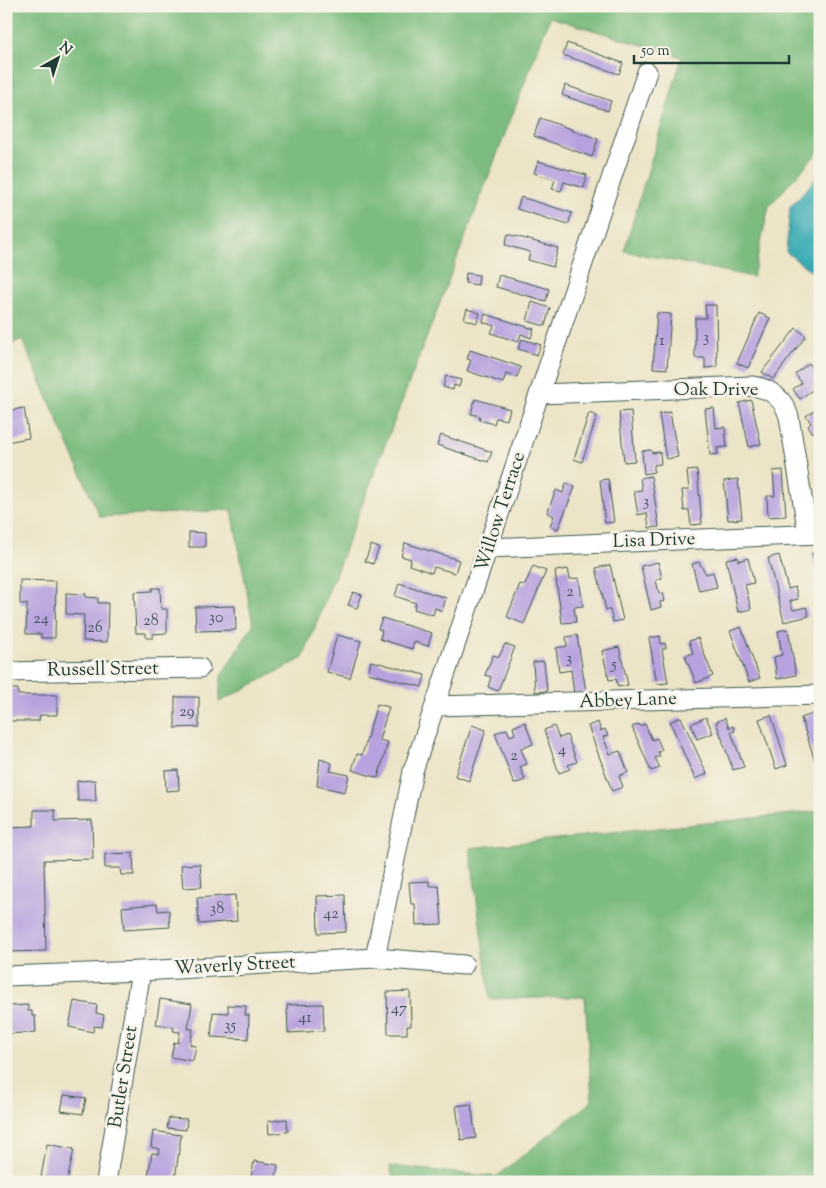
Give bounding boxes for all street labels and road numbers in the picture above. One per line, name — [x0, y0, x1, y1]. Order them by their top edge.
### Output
street label: Oak Drive — [673, 377, 759, 404]
street label: Willow Terrace — [469, 448, 533, 575]
street label: Lisa Drive — [612, 526, 696, 556]
street label: Russell Street — [47, 656, 159, 684]
street label: Abbey Lane — [579, 686, 678, 716]
street label: Waverly Street — [174, 949, 297, 983]
street label: Butler Street — [103, 1023, 146, 1130]

